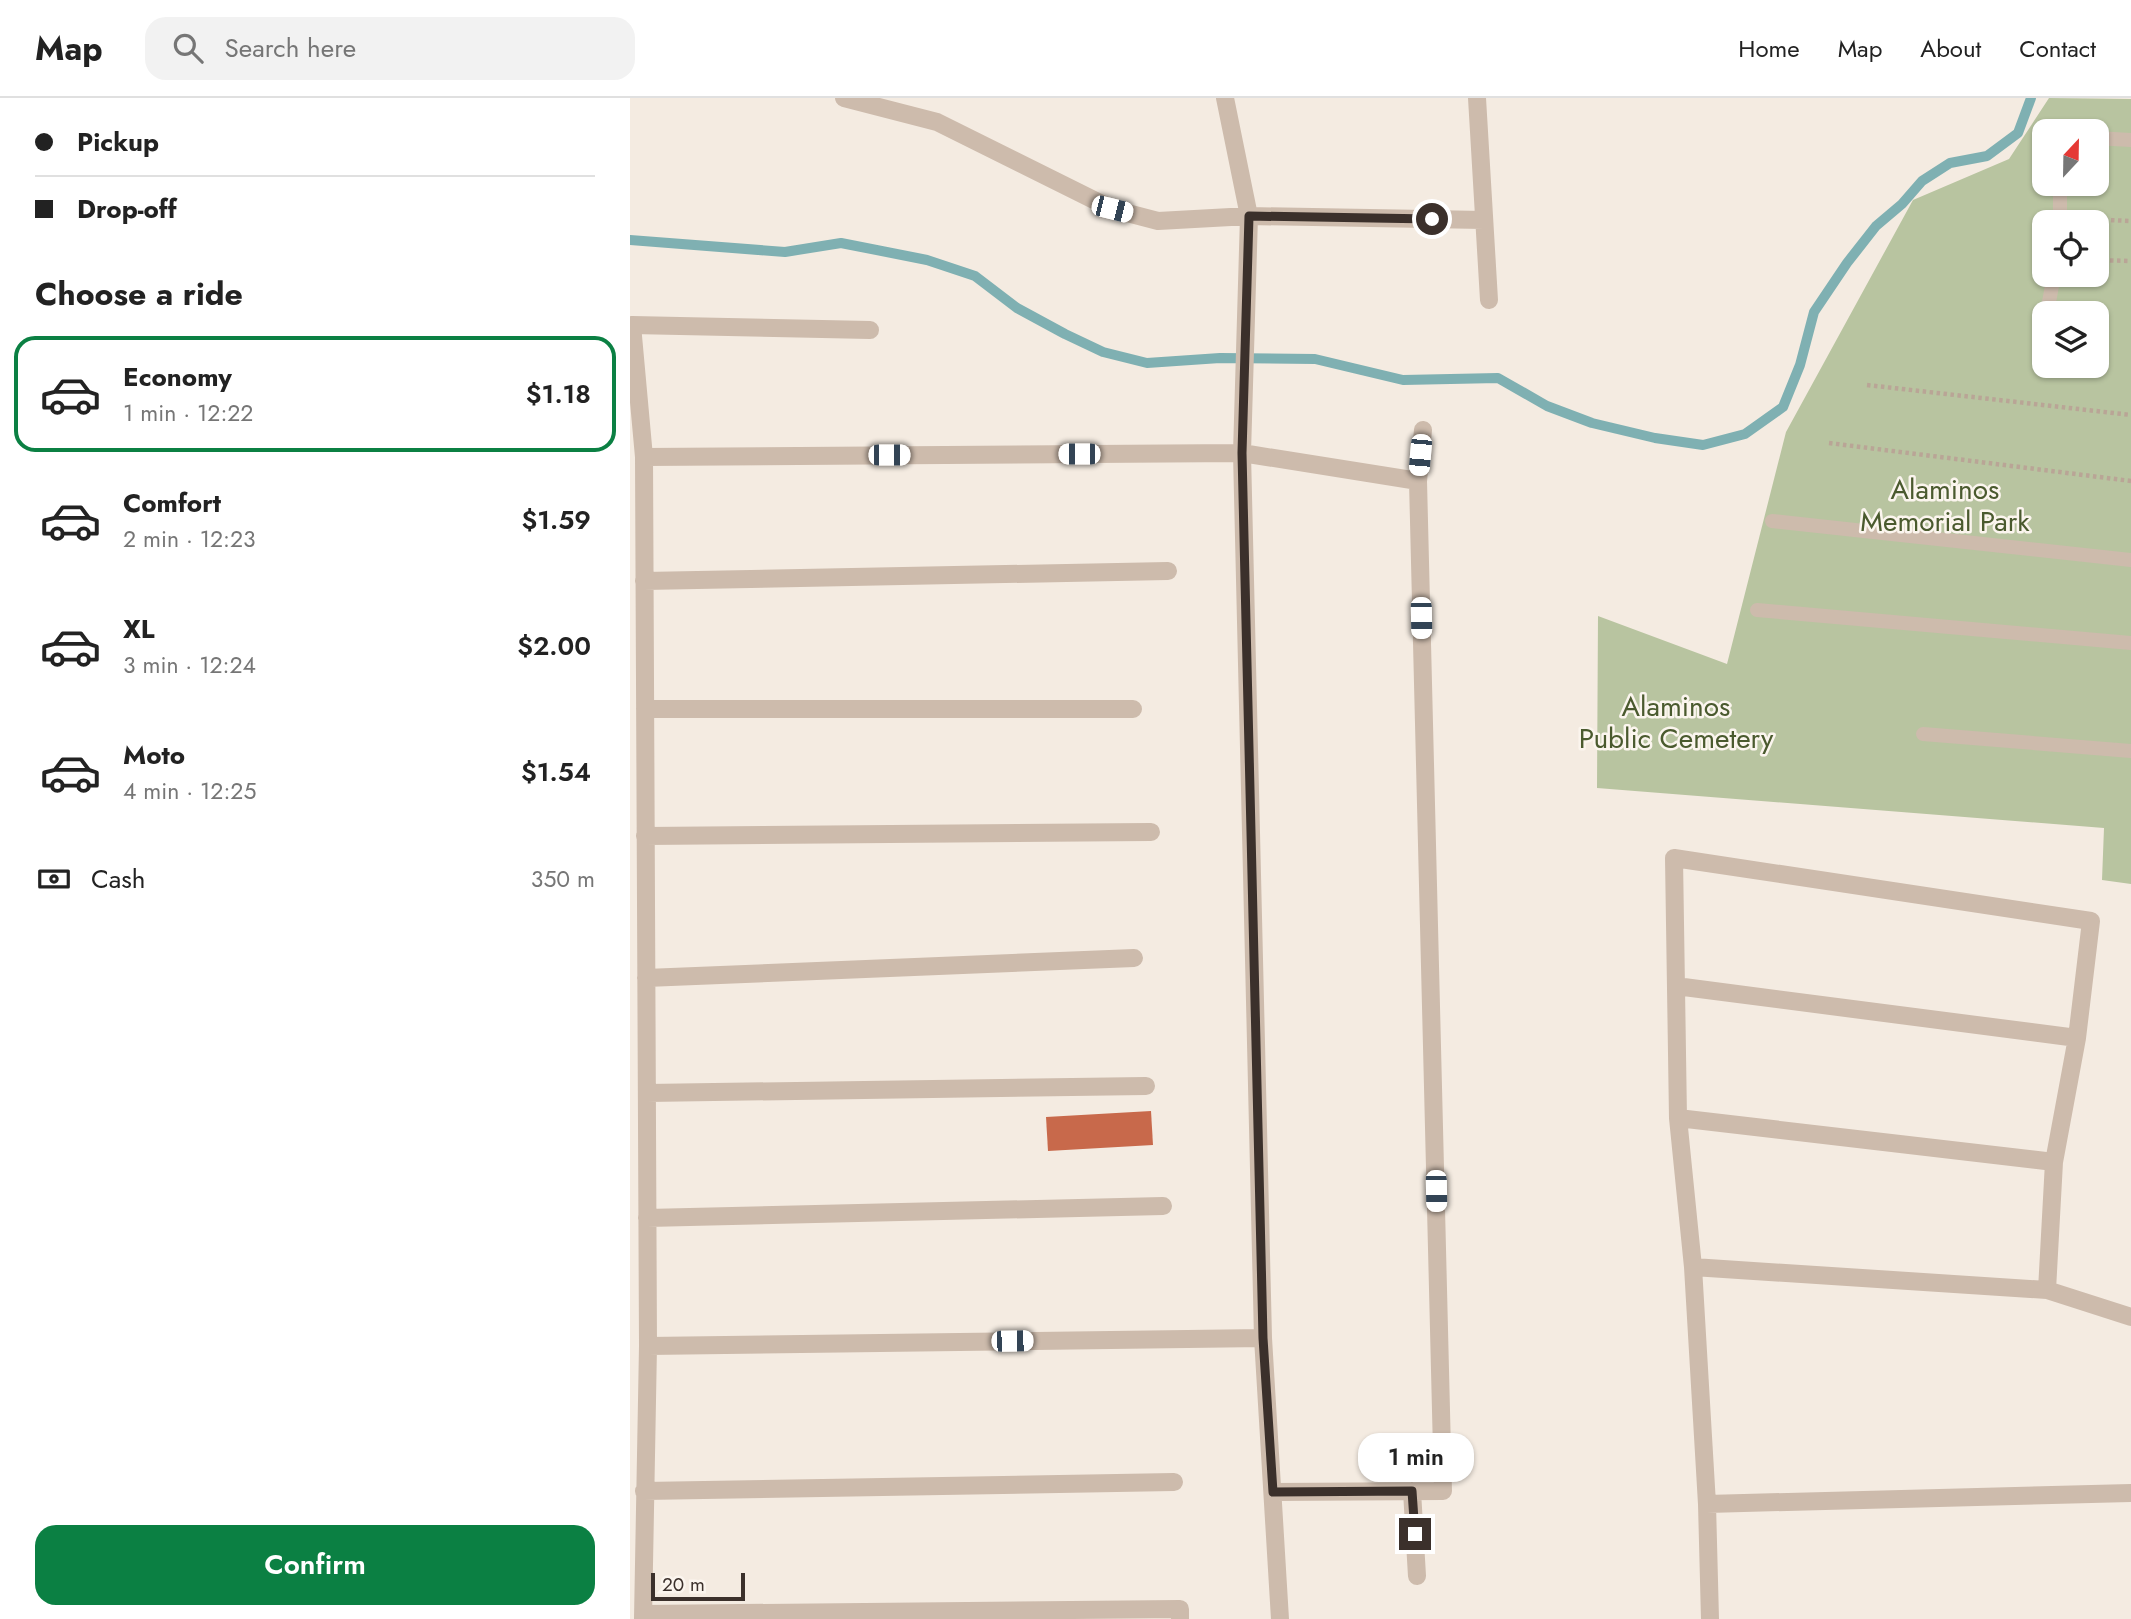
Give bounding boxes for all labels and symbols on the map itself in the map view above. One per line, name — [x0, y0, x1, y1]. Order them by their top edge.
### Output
north arrow — [2032, 119, 2109, 196]
car — [1090, 194, 1135, 224]
route start — [1416, 203, 1448, 235]
car — [1408, 433, 1433, 477]
car — [1059, 444, 1101, 465]
car — [869, 445, 911, 466]
park label: Alaminos Memorial Park — [1860, 469, 2030, 542]
car — [1411, 597, 1432, 639]
park label: Alaminos Public Cemetery — [1579, 686, 1774, 759]
car — [1426, 1170, 1447, 1212]
car — [991, 1330, 1034, 1352]
callout: 1 min — [1357, 1432, 1473, 1482]
route end — [1399, 1518, 1431, 1550]
scale bar — [651, 1570, 746, 1602]

